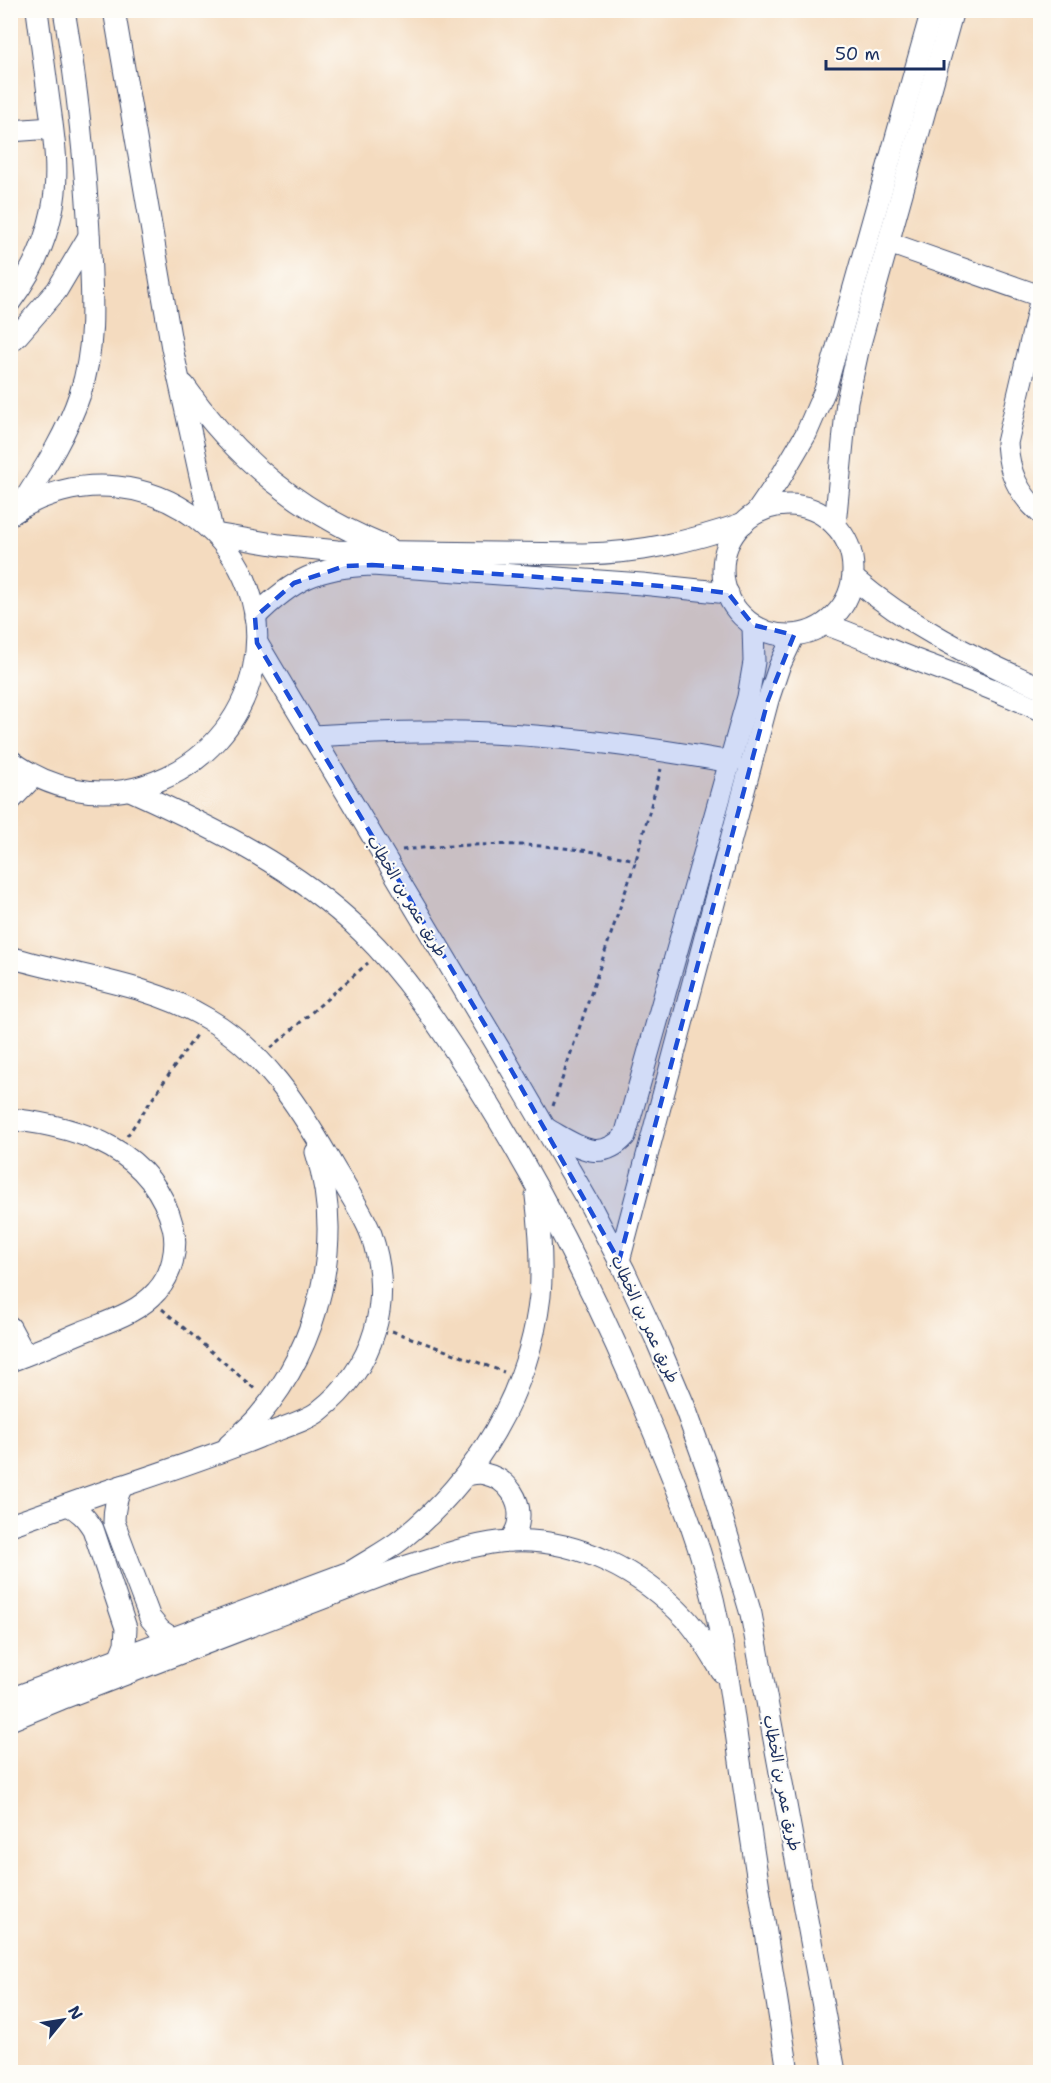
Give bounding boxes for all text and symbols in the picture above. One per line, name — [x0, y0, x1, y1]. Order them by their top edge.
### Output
scale bar — [826, 33, 944, 71]
text: 50 m — [835, 42, 880, 66]
street label: طريق عمر بن الخطاب — [362, 831, 452, 961]
street label: طريق عمر بن الخطاب — [606, 1252, 684, 1386]
street label: طريق عمر بن الخطاب — [758, 1713, 806, 1853]
north arrow — [33, 1990, 93, 2050]
text: N — [63, 2002, 88, 2023]

